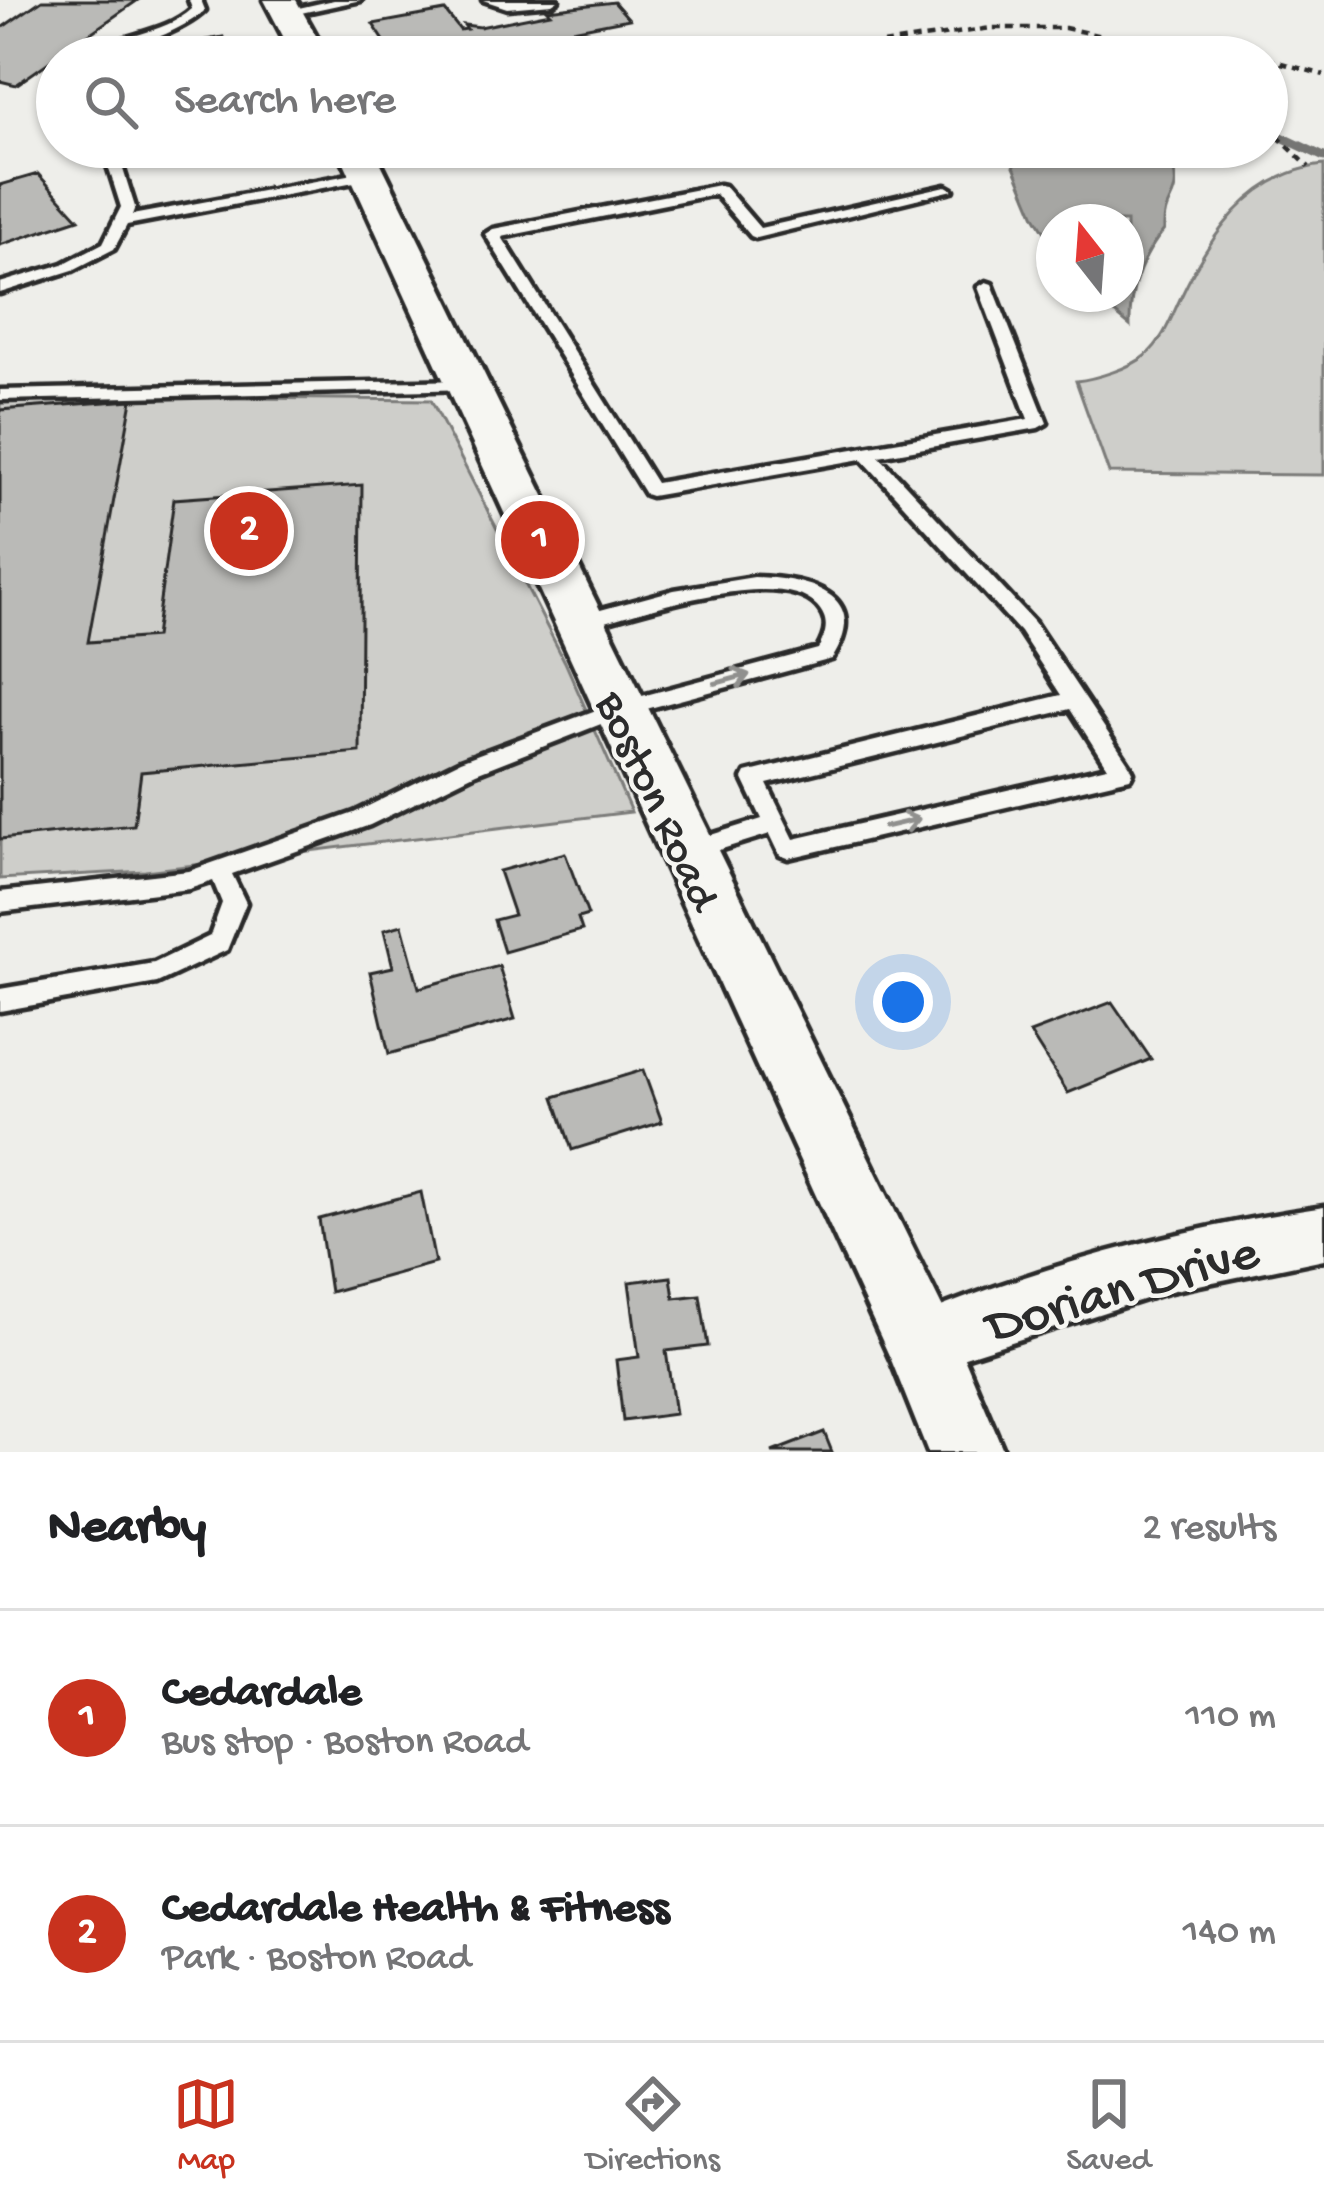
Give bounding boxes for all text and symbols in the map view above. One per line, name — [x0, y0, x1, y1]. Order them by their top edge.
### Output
search box — [36, 36, 1288, 168]
icon: search — [78, 69, 144, 135]
text: Search here — [174, 76, 396, 129]
north arrow — [1036, 204, 1144, 312]
pin: 2 — [210, 486, 288, 576]
pin: 1 — [501, 495, 579, 585]
one-way arrow — [713, 666, 751, 688]
street label: Boston Road — [580, 684, 729, 923]
one-way arrow — [882, 811, 920, 833]
your location — [873, 972, 933, 1032]
street label: Dorian Drive — [977, 1223, 1268, 1363]
text: Nearby — [48, 1500, 206, 1560]
text: 2 results — [1142, 1507, 1276, 1553]
text: Cedardale — [162, 1668, 361, 1721]
text: 1 — [79, 1695, 95, 1741]
text: 110 m — [1185, 1695, 1276, 1741]
text: Bus stop · Boston Road — [162, 1721, 528, 1767]
text: Cedardale Health & Fitness — [162, 1884, 669, 1937]
text: 2 — [77, 1911, 97, 1957]
text: 140 m — [1183, 1911, 1276, 1957]
text: Park · Boston Road — [162, 1937, 471, 1983]
tab: Map — [173, 2071, 239, 2181]
tab: Directions — [586, 2071, 720, 2181]
tab: Saved — [1066, 2071, 1151, 2181]

